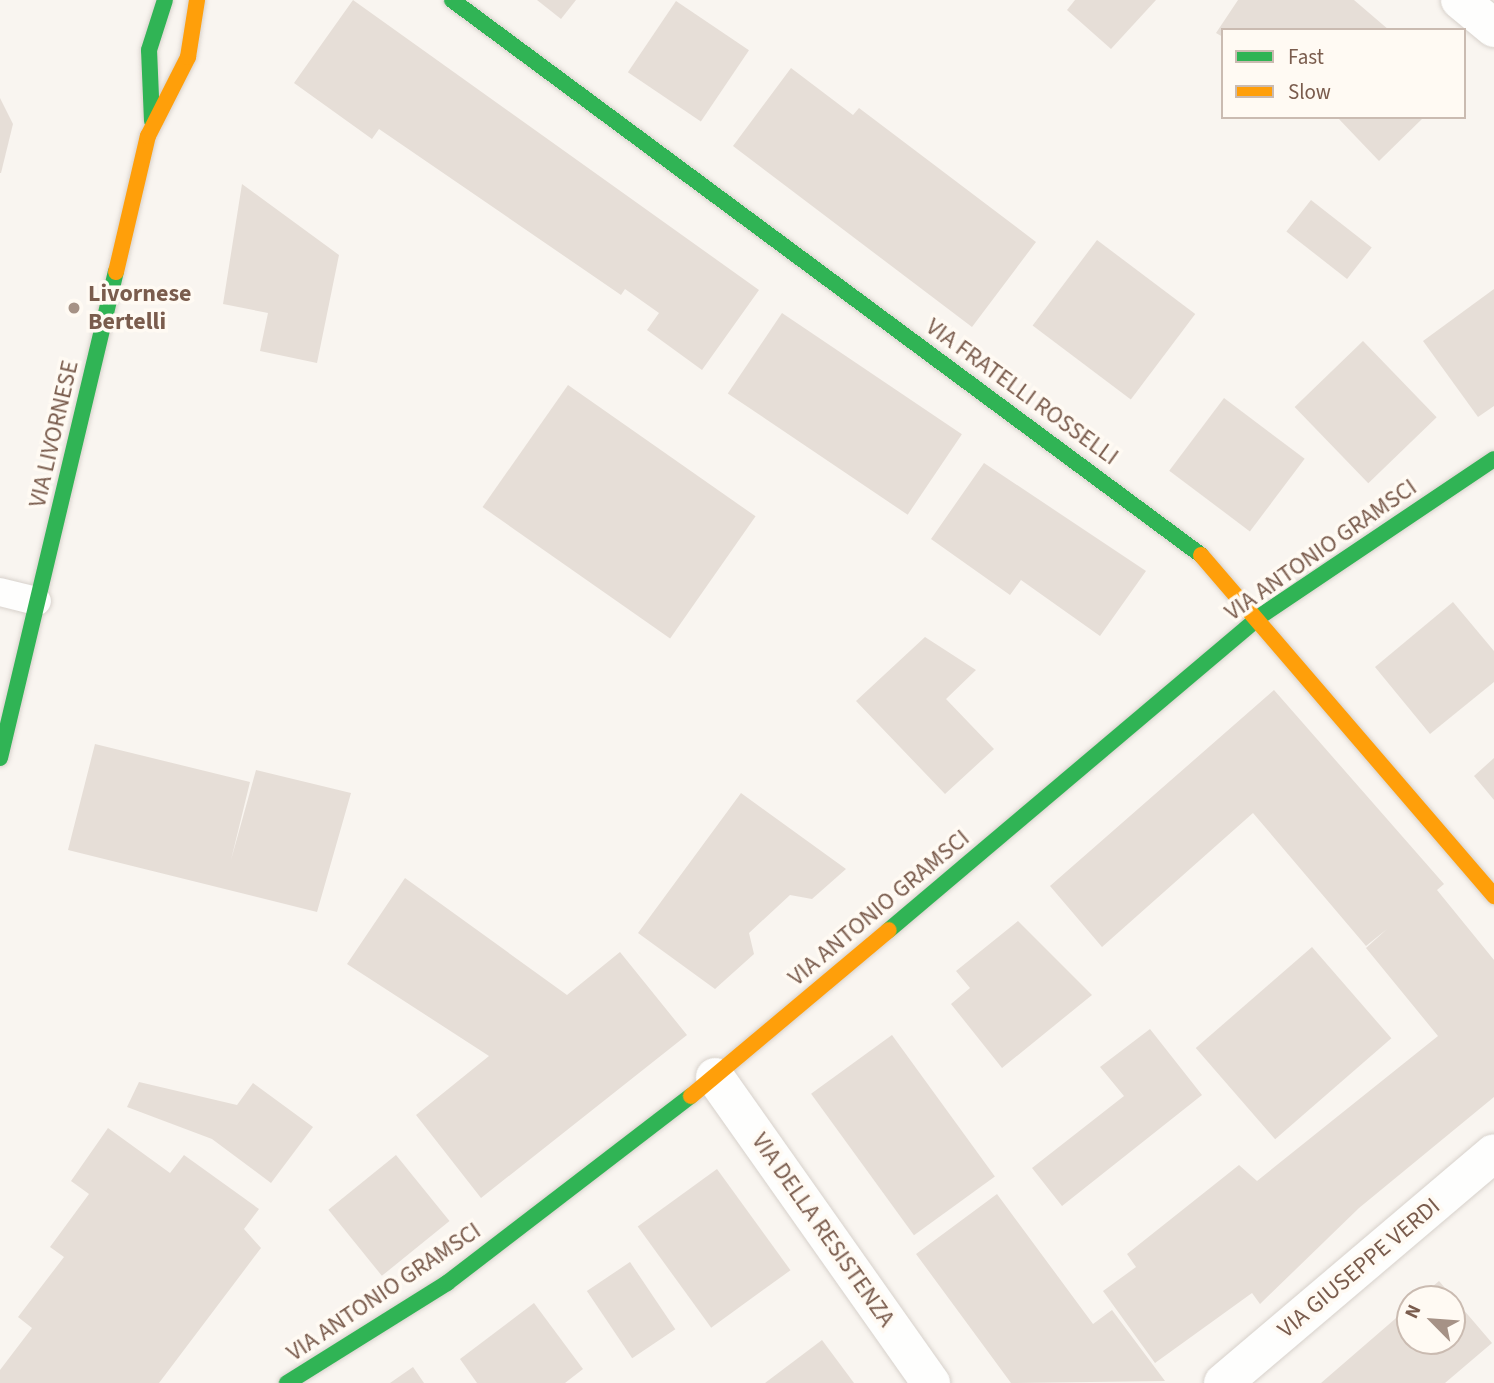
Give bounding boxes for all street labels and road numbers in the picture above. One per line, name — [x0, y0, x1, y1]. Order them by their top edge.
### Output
street label: VIA FRATELLI ROSSELLI — [920, 313, 1124, 471]
street label: VIA LIVORNESE — [23, 358, 85, 510]
street label: VIA ANTONIO GRAMSCI — [1220, 473, 1422, 627]
street label: VIA ANTONIO GRAMSCI — [783, 824, 975, 992]
street label: VIA DELLA RESISTENZA — [745, 1128, 901, 1332]
street label: VIA GIUSEPPE VERDI — [1272, 1192, 1446, 1344]
street label: VIA ANTONIO GRAMSCI — [282, 1216, 486, 1368]

